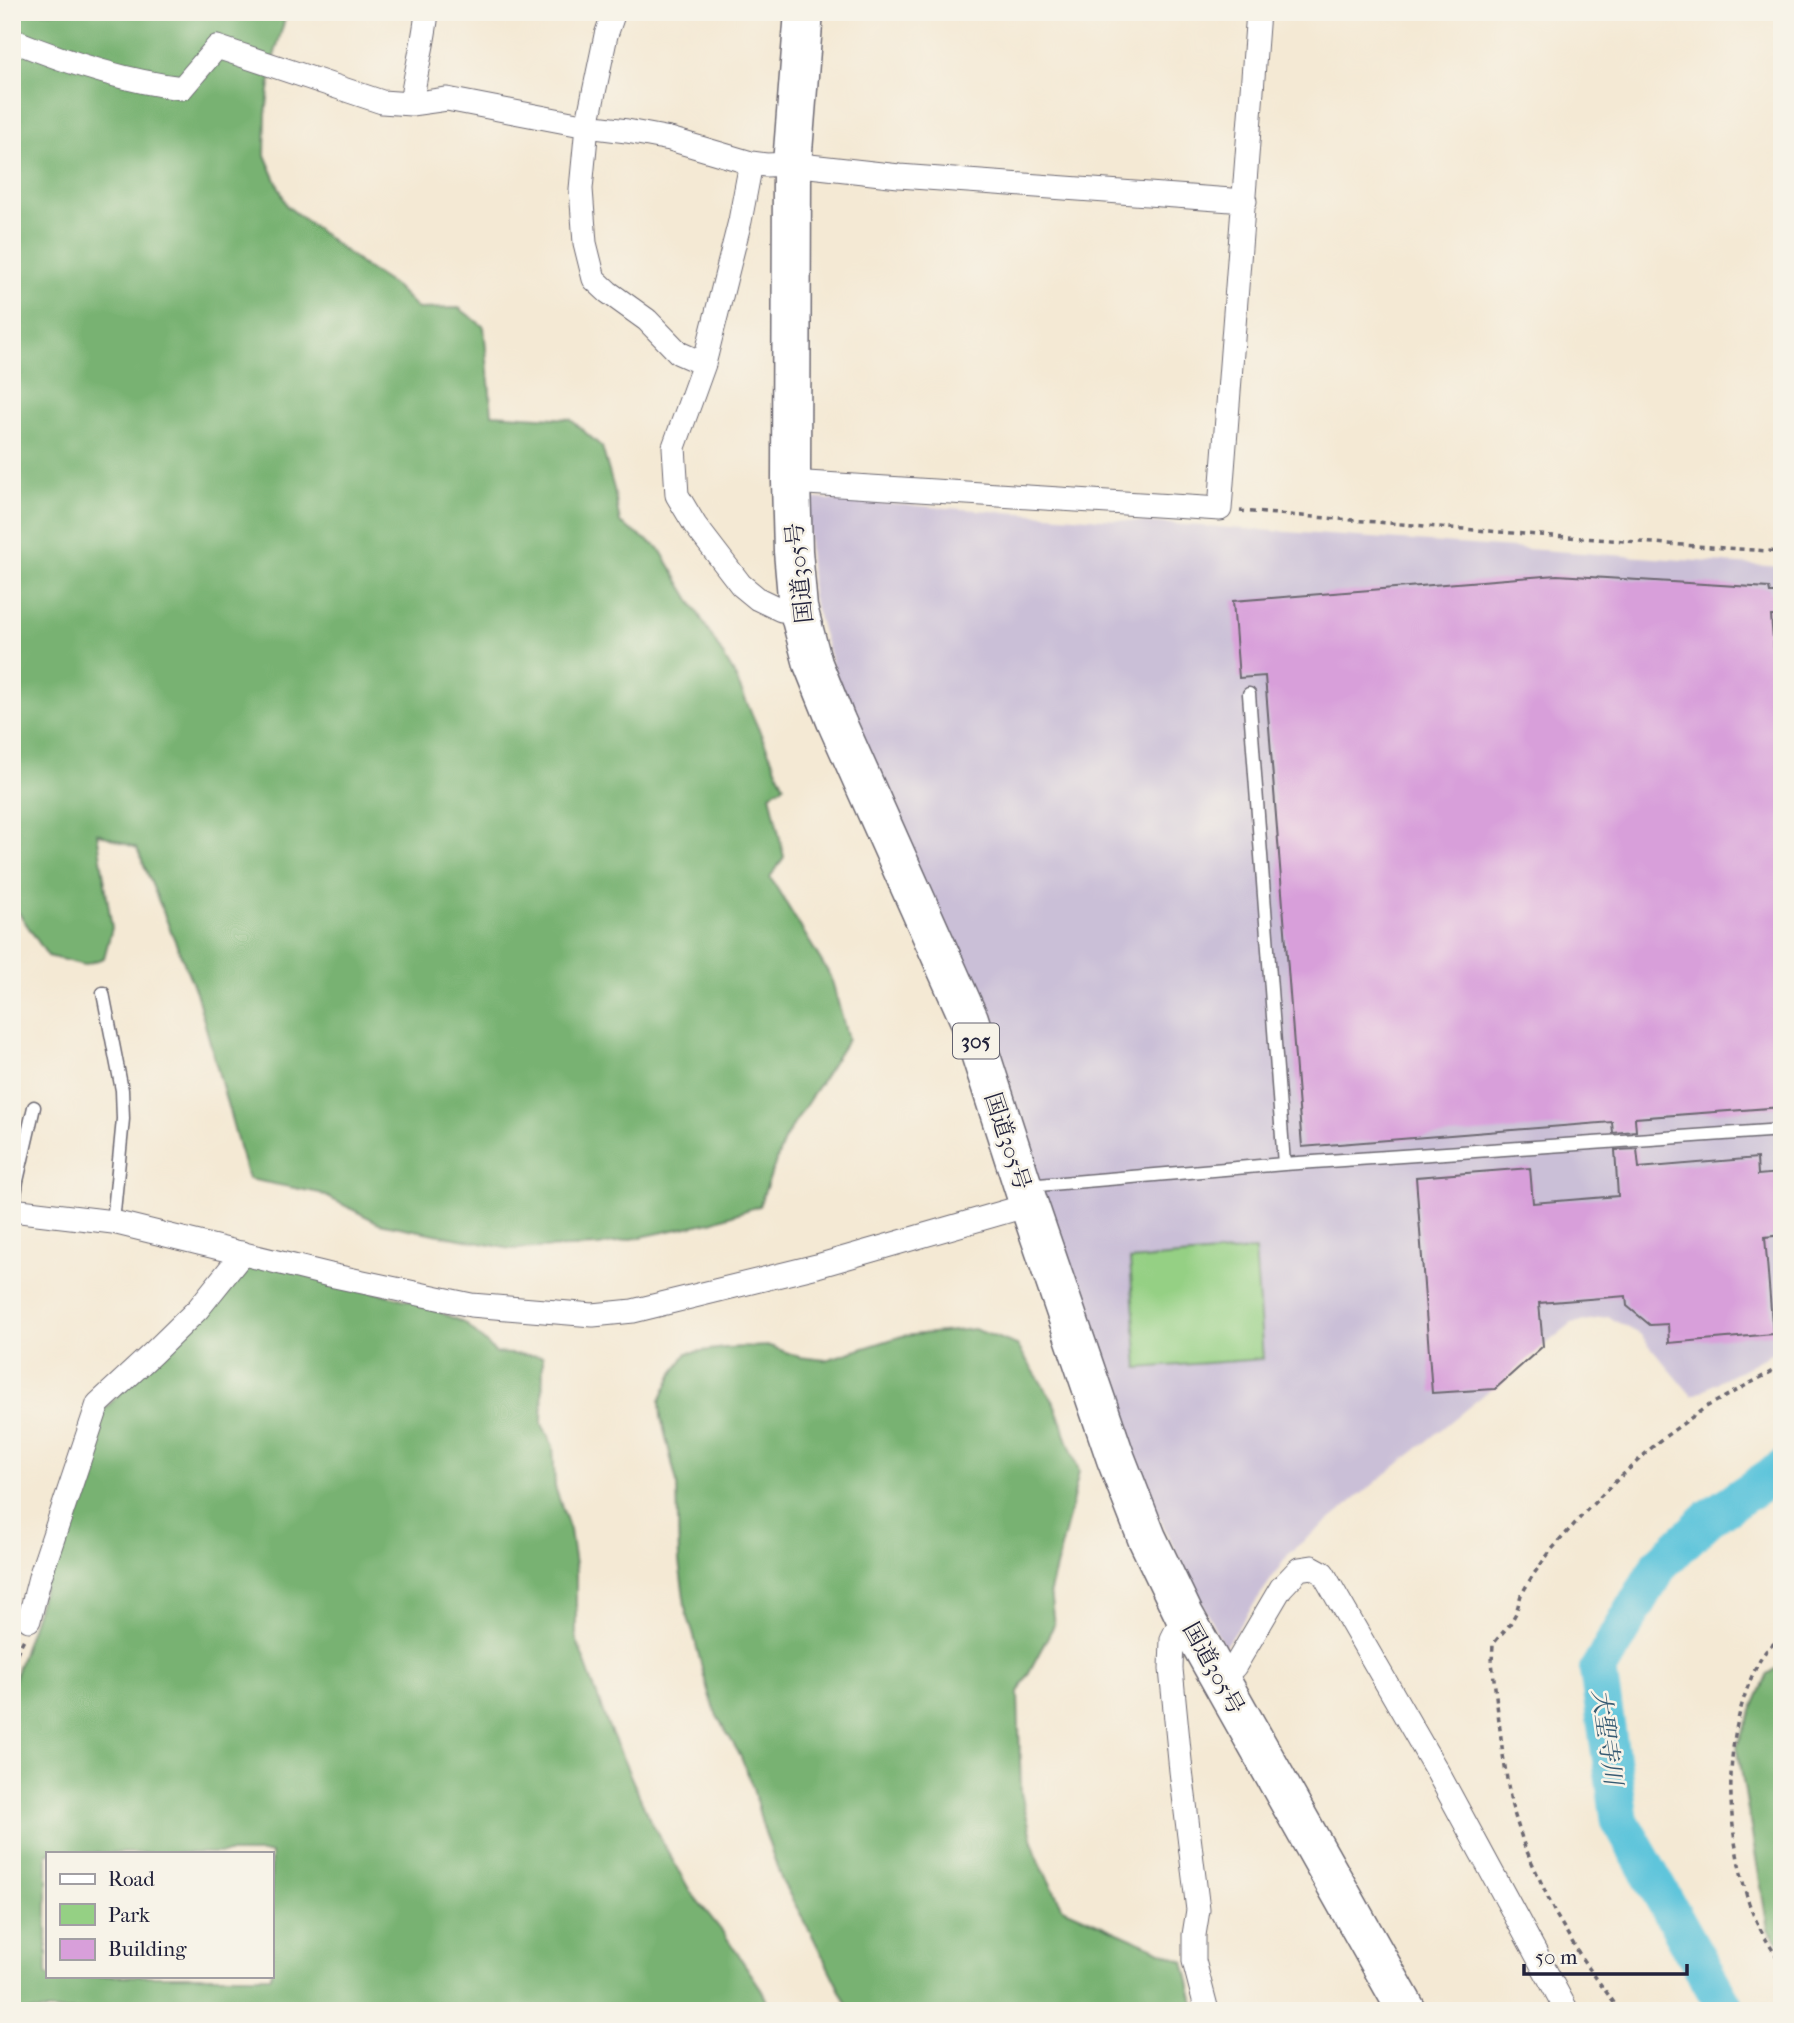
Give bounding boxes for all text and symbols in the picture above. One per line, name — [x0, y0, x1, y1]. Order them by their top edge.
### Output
street label: 国道305号 — [781, 521, 818, 625]
road number: 305 — [953, 1024, 999, 1058]
street label: 国道305号 — [979, 1089, 1036, 1193]
street label: 国道305号 — [1177, 1617, 1250, 1719]
water label: 大聖寺川 — [1586, 1688, 1628, 1789]
legend — [46, 1852, 273, 1978]
text: Road — [108, 1867, 155, 1891]
text: Park — [108, 1903, 150, 1927]
scale bar — [1524, 1932, 1687, 1976]
text: Building — [108, 1937, 187, 1961]
text: 50 m — [1535, 1945, 1578, 1969]

